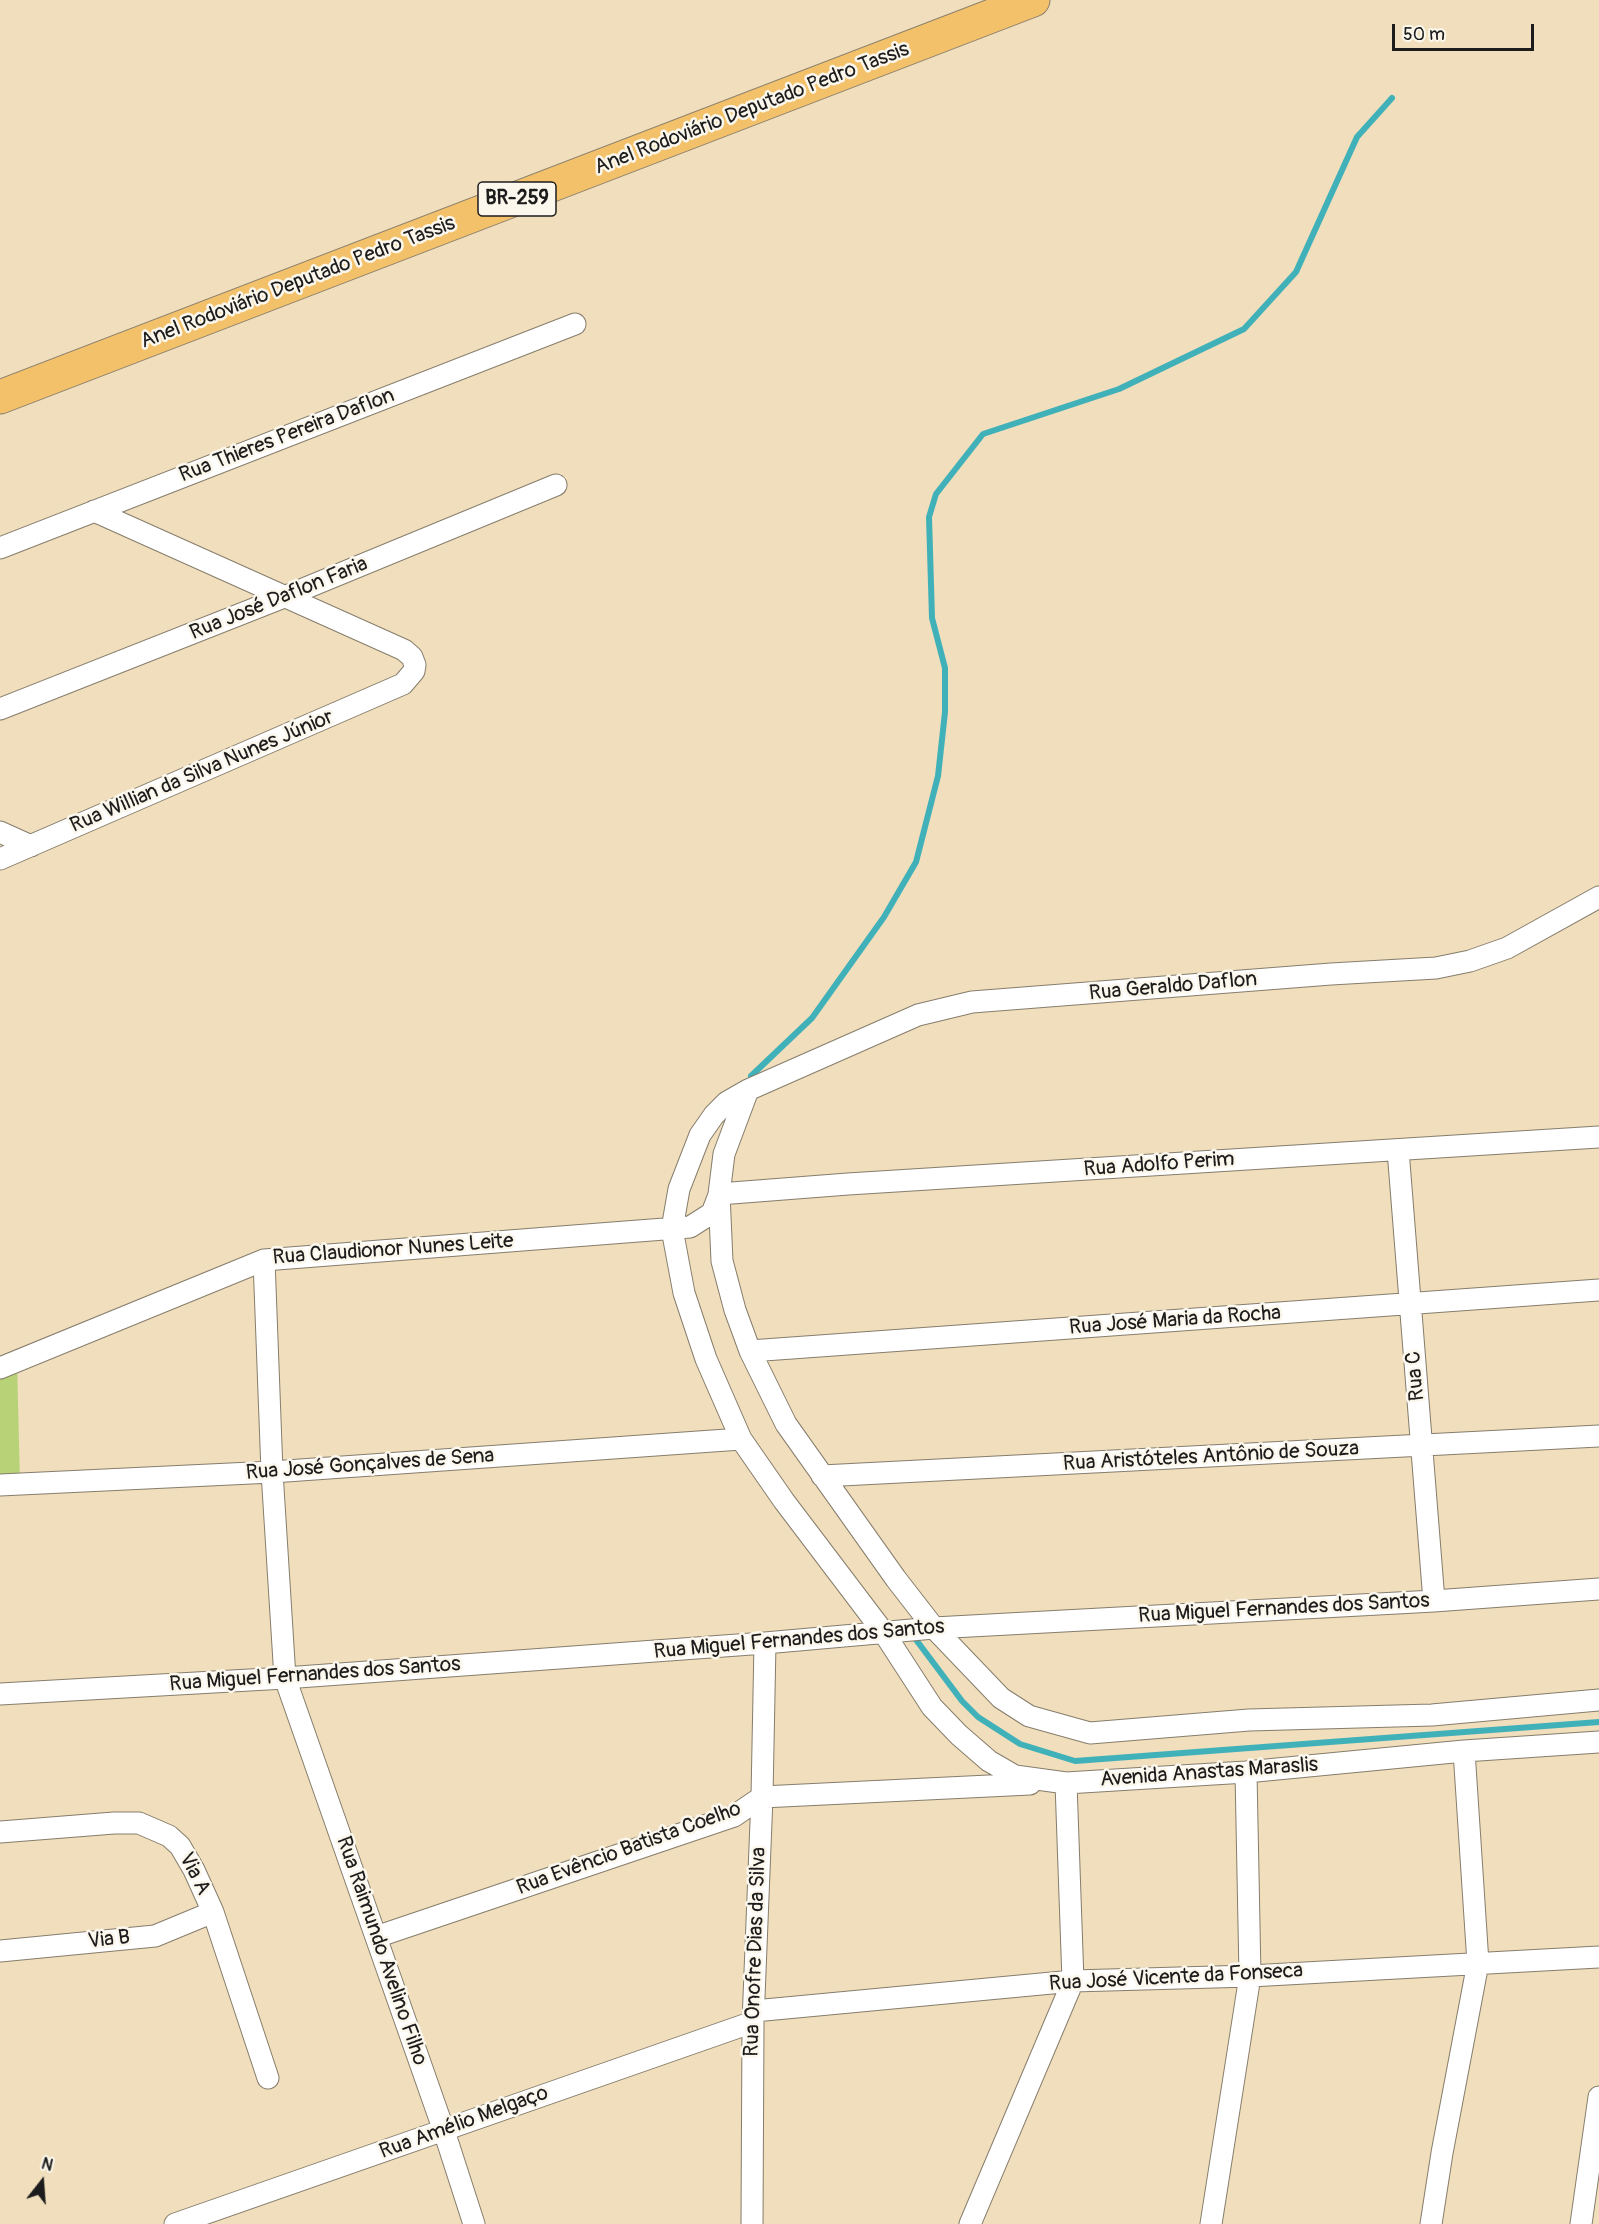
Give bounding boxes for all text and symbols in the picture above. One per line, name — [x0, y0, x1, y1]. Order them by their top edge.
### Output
scale bar — [1395, 12, 1538, 50]
text: 50 m — [1403, 23, 1445, 46]
street label: Anel Rodoviário Deputado Pedro Tassis — [591, 37, 913, 181]
road number: BR-259 — [478, 182, 556, 216]
street label: Anel Rodoviário Deputado Pedro Tassis — [137, 211, 459, 355]
street label: Rua Thieres Pereira Daflon — [176, 383, 398, 489]
street label: Rua José Daflon Faria — [186, 552, 372, 646]
street label: Rua Willian da Silva Nunes Júnior — [67, 705, 337, 839]
street label: Rua Geraldo Daflon — [1088, 967, 1258, 1007]
street label: Rua Adolfo Perim — [1083, 1147, 1235, 1183]
street label: Rua Claudionor Nunes Leite — [272, 1229, 514, 1271]
street label: Rua José Maria da Rocha — [1068, 1301, 1282, 1341]
street label: Rua C — [1401, 1350, 1431, 1402]
street label: Rua Aristóteles Antônio de Souza — [1062, 1437, 1360, 1477]
street label: Rua José Gonçalves de Sena — [245, 1444, 495, 1486]
street label: Rua Miguel Fernandes dos Santos — [1138, 1589, 1430, 1629]
street label: Rua Miguel Fernandes dos Santos — [653, 1615, 945, 1665]
street label: Rua Miguel Fernandes dos Santos — [169, 1652, 461, 1698]
street label: Avenida Anastas Maraslis — [1099, 1753, 1319, 1793]
street label: Rua Evêncio Batista Coelho — [513, 1797, 745, 1901]
street label: Rua Raimundo Avelino Filho — [330, 1833, 432, 2069]
street label: Rua Onofre Dias da Silva — [740, 1847, 772, 2057]
street label: Via A — [173, 1849, 215, 1899]
street label: Via B — [87, 1925, 131, 1955]
street label: Rua José Vicente da Fonseca — [1048, 1959, 1304, 1997]
street label: Rua Amélio Melgaço — [376, 2081, 552, 2165]
north arrow — [12, 2152, 72, 2212]
text: N — [39, 2154, 55, 2176]

